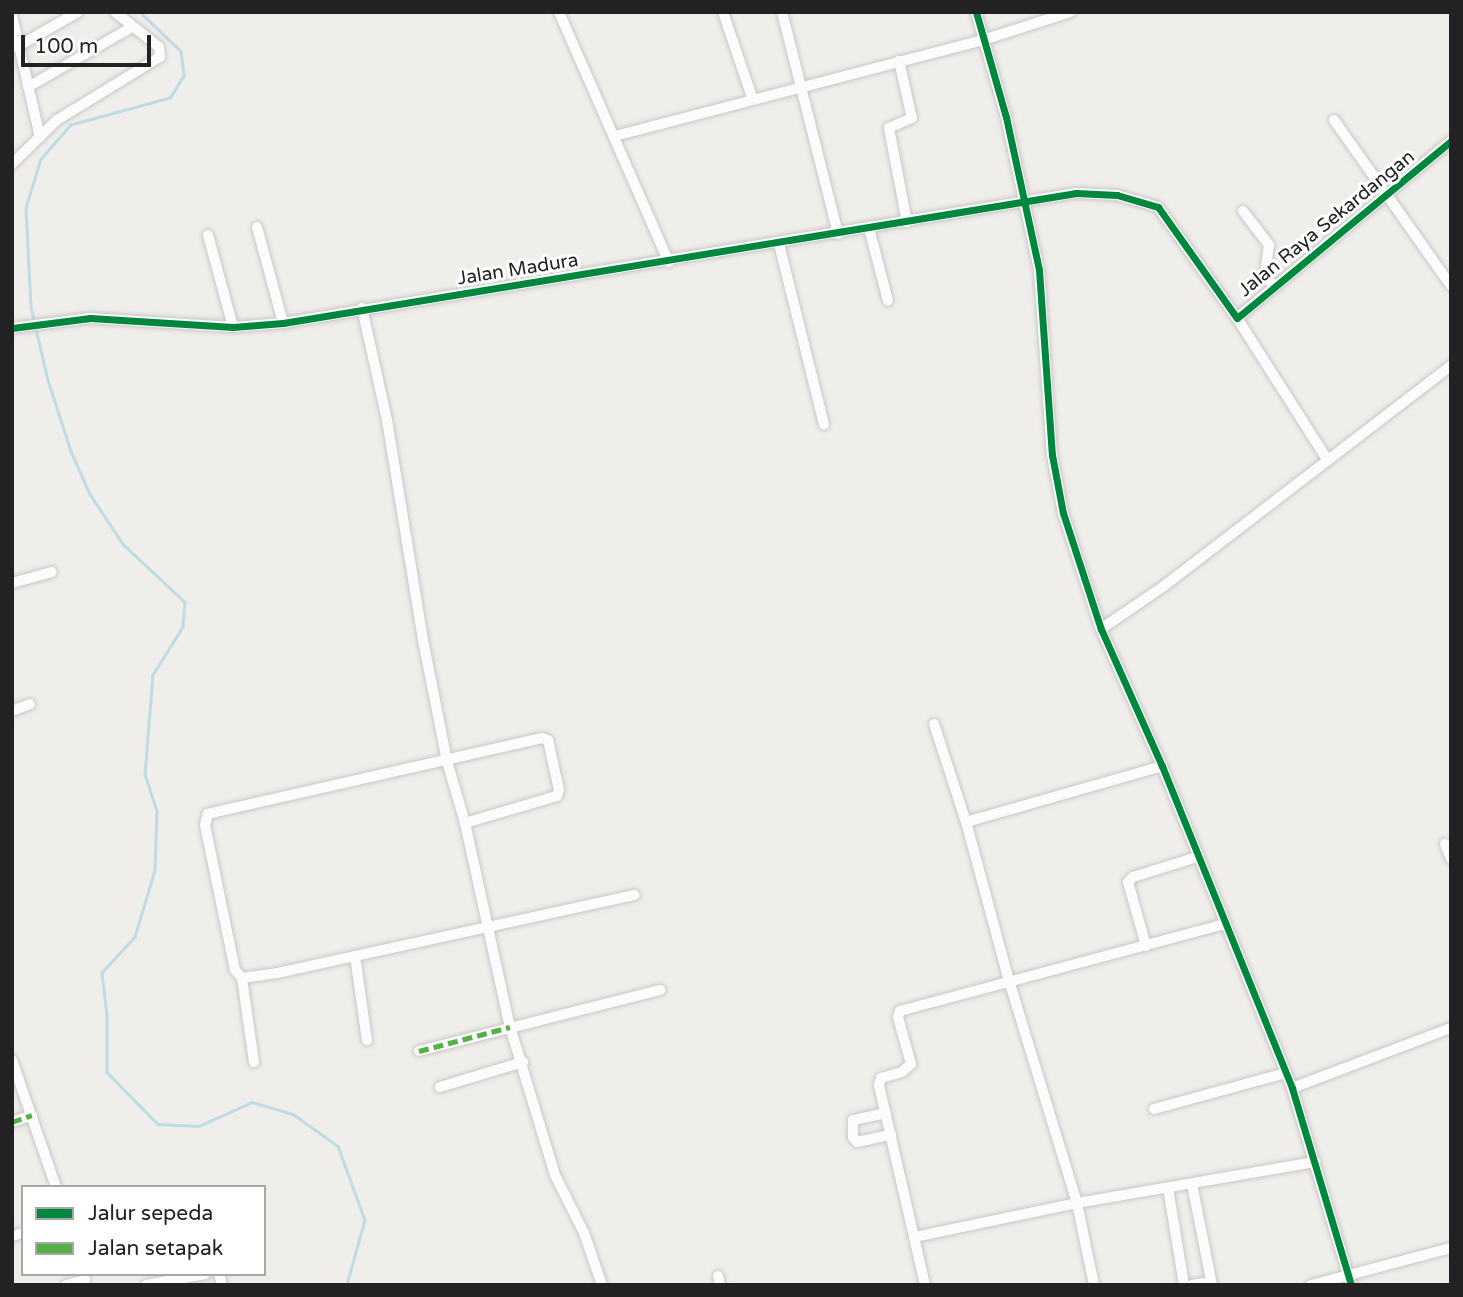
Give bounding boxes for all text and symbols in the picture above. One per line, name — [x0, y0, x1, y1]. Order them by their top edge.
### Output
scale bar — [24, 21, 154, 65]
text: 100 m — [34, 34, 98, 59]
street label: Jalan Raya Sekardangan — [1234, 146, 1420, 302]
street label: Jalan Madura — [456, 249, 580, 291]
legend — [21, 1185, 266, 1276]
text: Jalur sepeda — [88, 1201, 213, 1226]
text: Jalan setapak — [88, 1236, 223, 1261]

